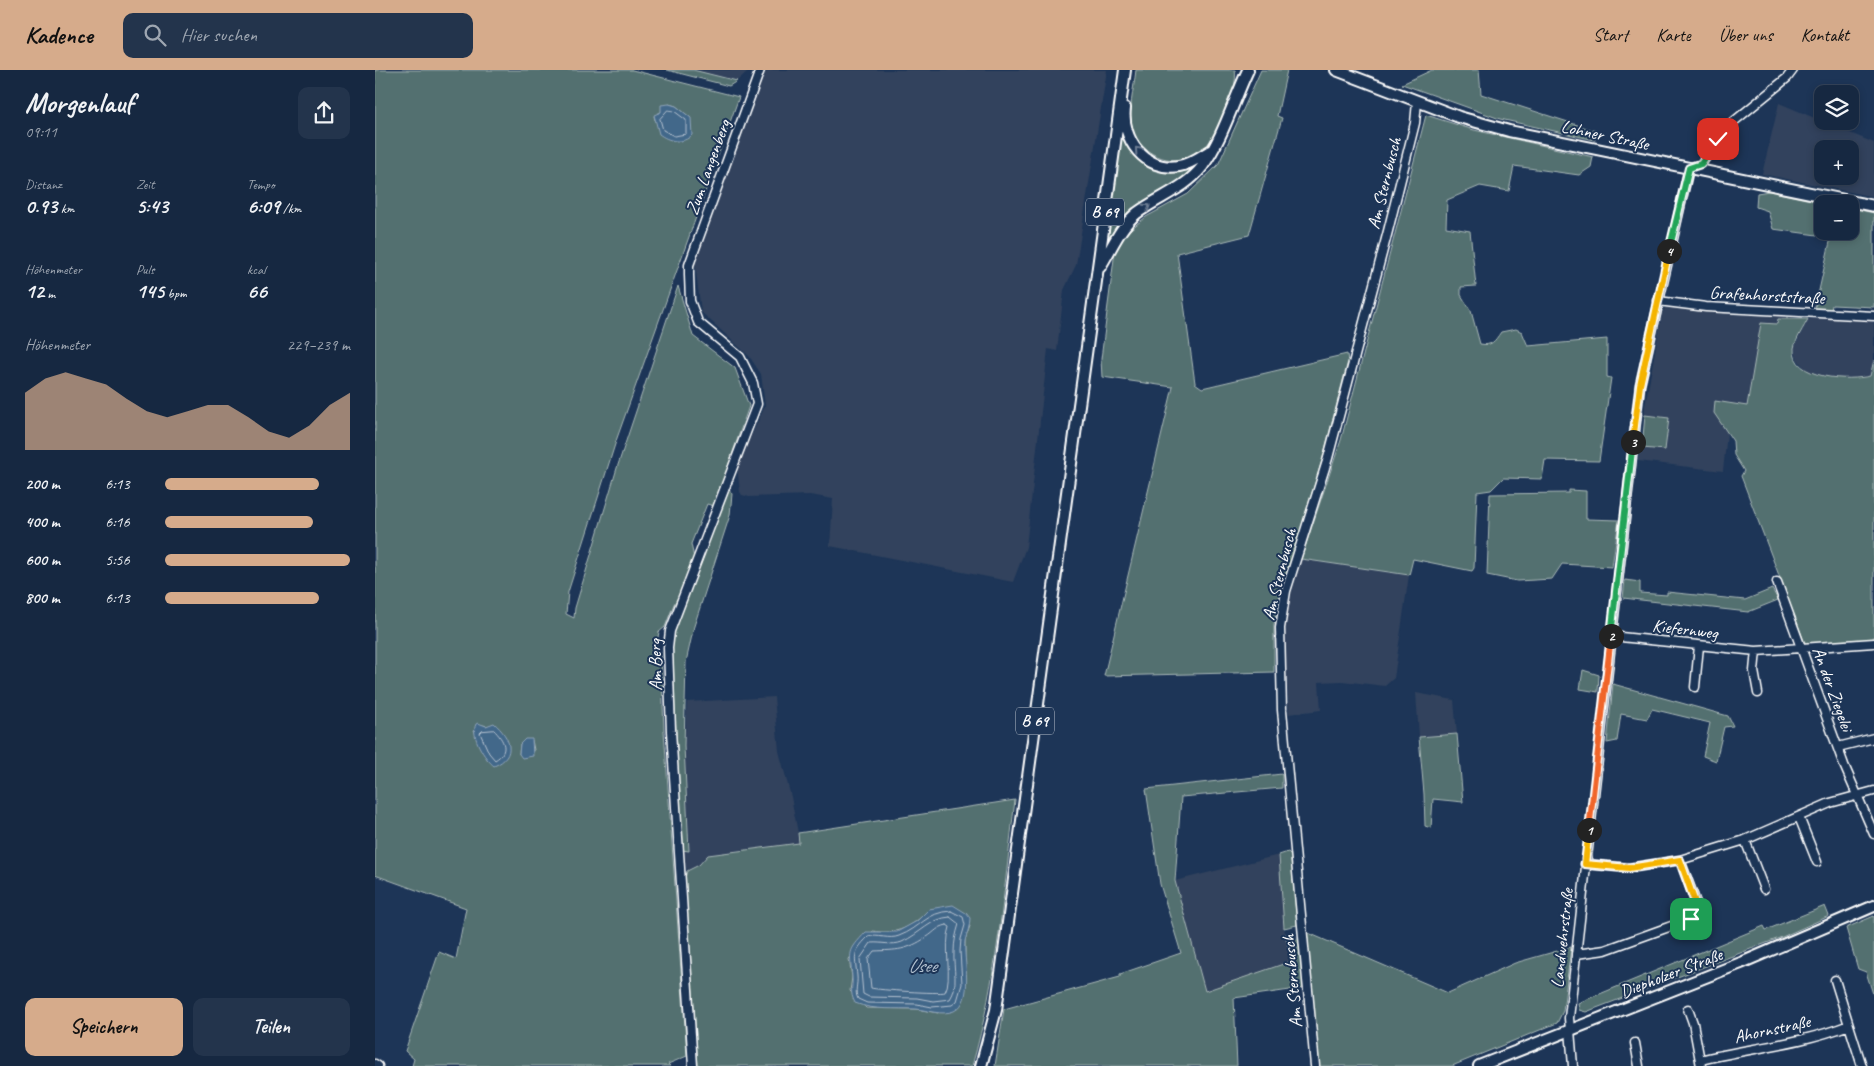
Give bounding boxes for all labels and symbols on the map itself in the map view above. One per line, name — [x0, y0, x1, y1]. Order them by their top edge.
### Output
street label: Zum Langenberg — [681, 115, 736, 218]
street label: Lohner Straße — [1559, 115, 1652, 155]
pin — [1697, 118, 1739, 160]
street label: Am Sternbusch — [1362, 134, 1406, 231]
one-way arrow — [1134, 147, 1143, 156]
road number: B 69 — [1086, 198, 1124, 226]
one-way arrow — [1142, 203, 1151, 213]
pin: 4 — [1657, 238, 1681, 264]
street label: Grafenhorststraße — [1709, 281, 1826, 309]
pin: 3 — [1621, 430, 1645, 454]
street label: Am Sternbusch — [1257, 525, 1301, 622]
street label: Kiefernweg — [1651, 614, 1720, 644]
pin: 2 — [1599, 624, 1623, 648]
street label: Am Berg — [644, 638, 666, 691]
street label: An der Ziegelei — [1808, 644, 1859, 737]
road number: B 69 — [1016, 707, 1054, 734]
pin: 1 — [1577, 818, 1601, 842]
street label: Landwehrstraße — [1546, 886, 1578, 989]
pin — [1670, 898, 1712, 940]
street label: Am Sternbusch — [1277, 933, 1307, 1029]
street label: Diepholzer Straße — [1617, 943, 1726, 1003]
water label: Usee — [908, 954, 939, 978]
street label: Ahornstraße — [1732, 1010, 1813, 1048]

